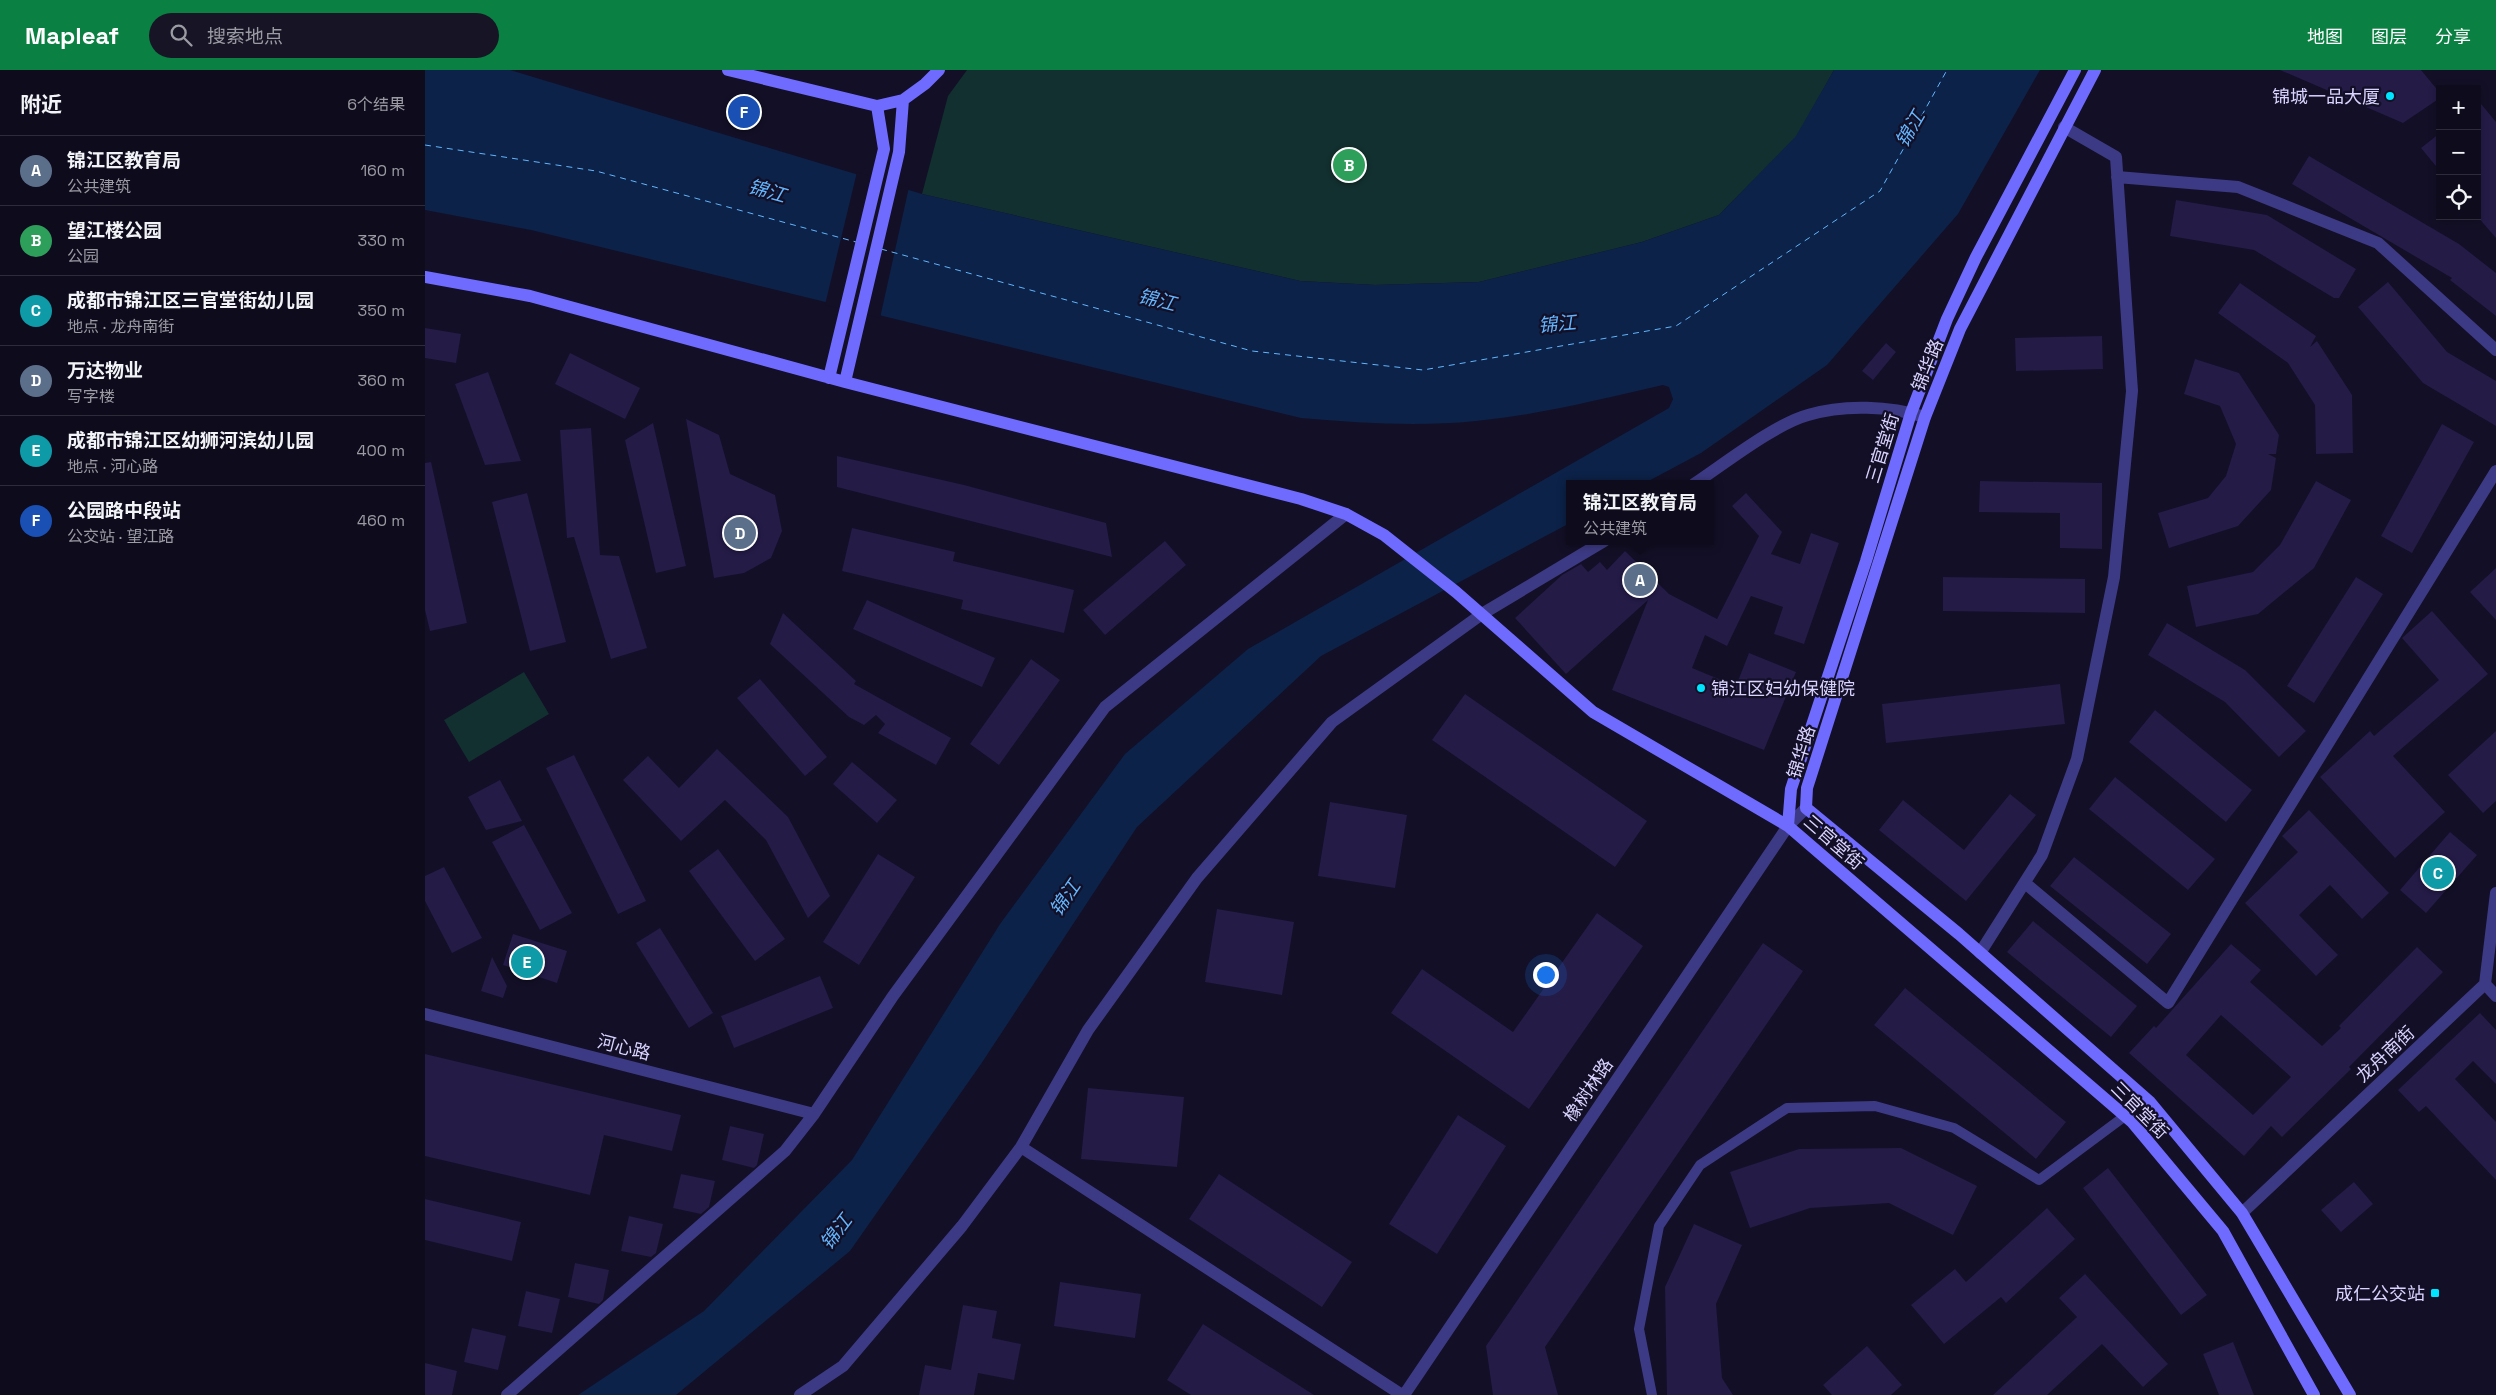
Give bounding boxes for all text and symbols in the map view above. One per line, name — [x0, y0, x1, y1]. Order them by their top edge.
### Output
search box — [149, 13, 499, 58]
text: Mapleaf — [25, 20, 119, 51]
icon: search — [167, 21, 195, 49]
text: 搜索地点 — [207, 24, 283, 49]
text: 地图 — [2307, 25, 2343, 48]
text: 图层 — [2371, 25, 2407, 48]
text: 分享 — [2435, 25, 2471, 48]
place label: 锦城一品大厦 — [2272, 85, 2380, 108]
map controls — [2436, 85, 2481, 220]
button: + — [2436, 85, 2481, 130]
marker: 锦城一品大厦 — [2384, 90, 2396, 102]
text: 附近 — [20, 91, 62, 118]
pin: F — [728, 93, 760, 131]
text: 6个结果 — [347, 94, 405, 115]
water label: 锦江 — [1890, 105, 1931, 152]
button: − — [2436, 130, 2481, 175]
pin: B — [1333, 146, 1365, 184]
text: 锦江区教育局 — [67, 148, 181, 173]
text: A — [31, 160, 41, 181]
text: 160 m — [360, 160, 405, 181]
water label: 锦江 — [745, 174, 791, 209]
button: locate — [2436, 175, 2481, 220]
text: 公共建筑 — [67, 176, 131, 197]
text: 望江楼公园 — [67, 218, 162, 243]
text: B — [31, 230, 41, 251]
text: 330 m — [358, 230, 405, 251]
text: 公园 — [67, 246, 99, 267]
water label: 锦江 — [1136, 283, 1180, 317]
text: 成都市锦江区三官堂街幼儿园 — [67, 288, 314, 313]
text: C — [31, 300, 41, 321]
text: 350 m — [358, 300, 405, 321]
water label: 锦江 — [1537, 310, 1579, 338]
text: 地点 · 龙舟南街 — [67, 316, 174, 337]
street label: 锦华路 — [1906, 336, 1948, 394]
text: 万达物业 — [67, 358, 143, 383]
text: D — [31, 370, 41, 391]
text: 360 m — [357, 370, 405, 391]
text: 写字楼 — [67, 386, 115, 407]
street label: 三官堂街 — [1860, 410, 1904, 486]
text: 成都市锦江区幼狮河滨幼儿园 — [67, 428, 314, 453]
text: E — [32, 440, 40, 461]
text: 400 m — [357, 440, 405, 461]
text: 地点 · 河心路 — [67, 456, 158, 477]
popup — [1566, 480, 1714, 545]
text: 锦江区教育局 — [1583, 490, 1697, 515]
text: 公园路中段站 — [67, 498, 181, 523]
text: F — [32, 510, 40, 531]
text: 460 m — [357, 510, 405, 531]
pin: D — [724, 514, 756, 552]
text: 公共建筑 — [1583, 518, 1647, 539]
text: 公交站 · 望江路 — [67, 526, 174, 547]
pin: A — [1624, 561, 1656, 599]
place label: 锦江区妇幼保健院 — [1711, 677, 1855, 700]
marker: 锦江区妇幼保健院 — [1695, 682, 1707, 694]
street label: 锦华路 — [1782, 723, 1820, 781]
street label: 三官堂街 — [1799, 810, 1869, 874]
pin: C — [2422, 854, 2454, 892]
water label: 锦江 — [1044, 874, 1087, 921]
pin: E — [511, 943, 543, 981]
your location — [1533, 962, 1559, 988]
street label: 龙舟南街 — [2351, 1021, 2419, 1087]
street label: 河心路 — [595, 1029, 653, 1065]
street label: 橡树林路 — [1558, 1054, 1618, 1126]
street label: 三官堂街 — [2106, 1076, 2174, 1144]
water label: 锦江 — [815, 1208, 859, 1255]
place label: 成仁公交站 — [2335, 1282, 2425, 1305]
marker: 成仁公交站 — [2429, 1287, 2441, 1299]

